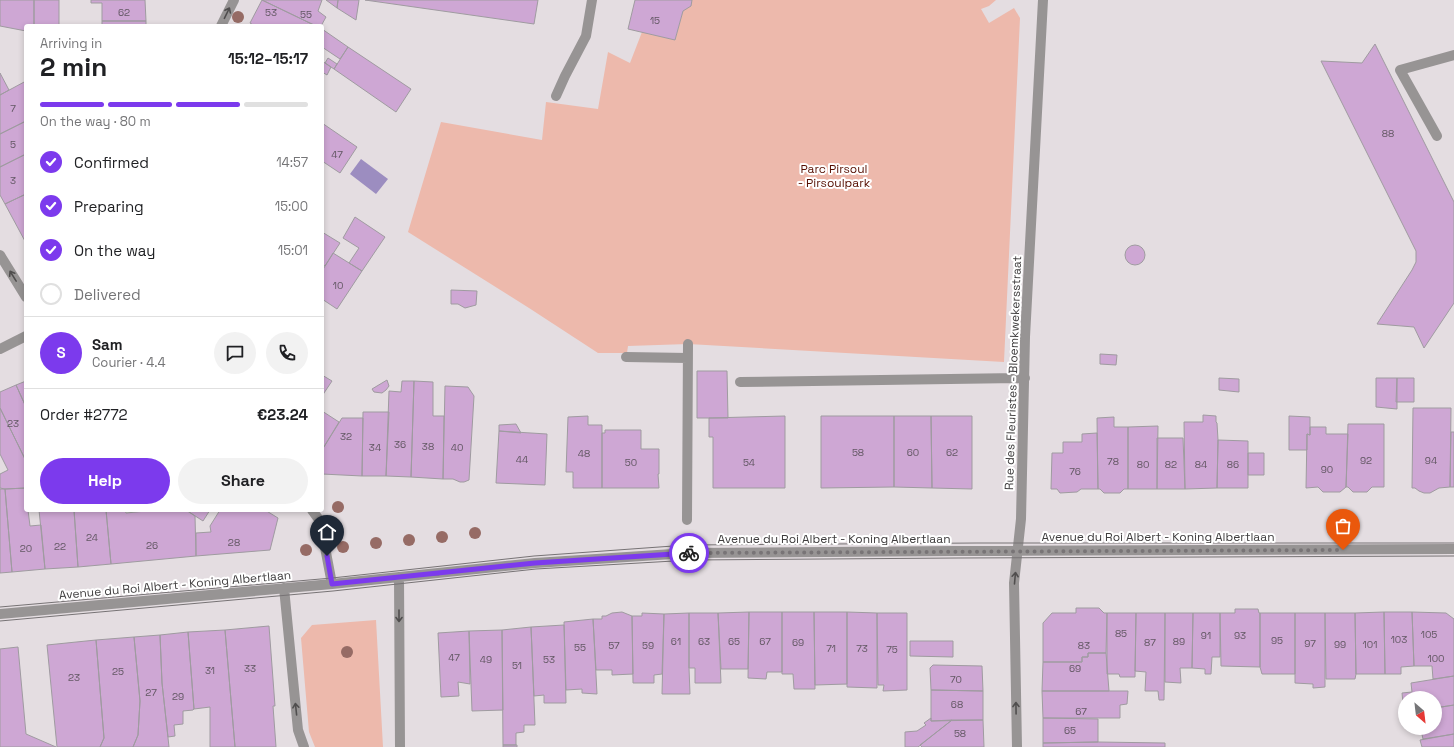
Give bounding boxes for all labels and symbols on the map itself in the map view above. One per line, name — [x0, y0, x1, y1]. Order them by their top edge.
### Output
house number: 62 — [118, 6, 130, 19]
house number: 53 — [265, 6, 277, 19]
one-way arrow — [224, 7, 232, 19]
house number: 55 — [300, 8, 312, 21]
house number: 15 — [650, 14, 660, 27]
house number: 7 — [10, 102, 16, 115]
house number: 88 — [1382, 127, 1394, 140]
house number: 5 — [10, 138, 16, 151]
house number: 47 — [331, 148, 343, 161]
park label: Parc Pirsoul - Pirsoulpark — [798, 161, 871, 191]
house number: 3 — [10, 174, 16, 187]
street label: Rue des Fleuristes - Bloemkwekersstraat — [1001, 256, 1025, 490]
one-way arrow — [9, 271, 17, 282]
house number: 10 — [333, 279, 343, 292]
house number: 23 — [7, 417, 19, 430]
house number: 32 — [340, 430, 352, 443]
house number: 36 — [394, 438, 406, 451]
house number: 38 — [422, 440, 434, 453]
house number: 34 — [369, 441, 381, 454]
house number: 40 — [451, 441, 463, 454]
house number: 58 — [852, 446, 864, 459]
house number: 60 — [907, 446, 919, 459]
house number: 62 — [946, 446, 958, 459]
house number: 48 — [578, 447, 590, 460]
house number: 44 — [516, 453, 528, 466]
house number: 92 — [1360, 454, 1372, 467]
house number: 94 — [1425, 454, 1437, 467]
house number: 78 — [1107, 455, 1119, 468]
house number: 50 — [625, 456, 637, 469]
house number: 54 — [743, 456, 755, 469]
house number: 80 — [1137, 458, 1149, 471]
house number: 82 — [1165, 458, 1177, 471]
house number: 84 — [1195, 458, 1207, 471]
house number: 86 — [1227, 458, 1239, 471]
house number: 90 — [1321, 463, 1333, 476]
house number: 76 — [1069, 465, 1081, 478]
pin — [1326, 509, 1360, 550]
pin — [310, 515, 344, 556]
street label: Avenue du Roi Albert - Koning Albertlaan — [1041, 529, 1275, 545]
house number: 24 — [86, 531, 98, 544]
street label: Avenue du Roi Albert - Koning Albertlaan — [717, 531, 951, 547]
courier — [669, 533, 709, 573]
house number: 28 — [228, 536, 240, 549]
house number: 26 — [146, 539, 158, 552]
house number: 22 — [54, 540, 66, 553]
house number: 20 — [20, 542, 32, 555]
street label: Avenue du Roi Albert - Koning Albertlaan — [58, 567, 292, 603]
one-way arrow — [1011, 572, 1018, 585]
one-way arrow — [395, 609, 403, 622]
house number: 85 — [1115, 627, 1127, 640]
house number: 105 — [1421, 628, 1437, 641]
house number: 91 — [1201, 629, 1211, 642]
house number: 93 — [1234, 629, 1246, 642]
house number: 103 — [1391, 633, 1407, 646]
house number: 95 — [1271, 634, 1283, 647]
house number: 61 — [671, 635, 681, 648]
house number: 63 — [698, 635, 710, 648]
house number: 65 — [728, 635, 740, 648]
house number: 67 — [759, 635, 771, 648]
house number: 89 — [1173, 635, 1185, 648]
house number: 69 — [792, 636, 804, 649]
house number: 87 — [1144, 636, 1156, 649]
house number: 97 — [1304, 637, 1316, 650]
house number: 99 — [1334, 638, 1346, 651]
house number: 101 — [1363, 638, 1377, 651]
house number: 57 — [608, 639, 620, 652]
house number: 59 — [642, 639, 654, 652]
house number: 83 — [1078, 639, 1090, 652]
house number: 55 — [574, 641, 586, 654]
house number: 71 — [826, 642, 836, 655]
house number: 73 — [856, 642, 868, 655]
house number: 75 — [886, 643, 898, 656]
house number: 47 — [448, 651, 460, 664]
house number: 100 — [1428, 652, 1445, 665]
house number: 49 — [480, 653, 492, 666]
house number: 53 — [543, 653, 555, 666]
house number: 51 — [512, 659, 522, 672]
house number: 33 — [244, 662, 256, 675]
house number: 69 — [1069, 662, 1081, 675]
house number: 31 — [205, 664, 215, 677]
house number: 25 — [112, 665, 124, 678]
house number: 23 — [68, 671, 80, 684]
house number: 70 — [950, 673, 962, 686]
house number: 27 — [145, 686, 157, 699]
house number: 29 — [172, 690, 184, 703]
north arrow — [1398, 691, 1442, 735]
house number: 68 — [951, 698, 963, 711]
one-way arrow — [1012, 702, 1020, 715]
one-way arrow — [292, 703, 300, 716]
house number: 67 — [1075, 705, 1087, 718]
house number: 65 — [1064, 724, 1076, 737]
house number: 58 — [954, 727, 966, 740]

